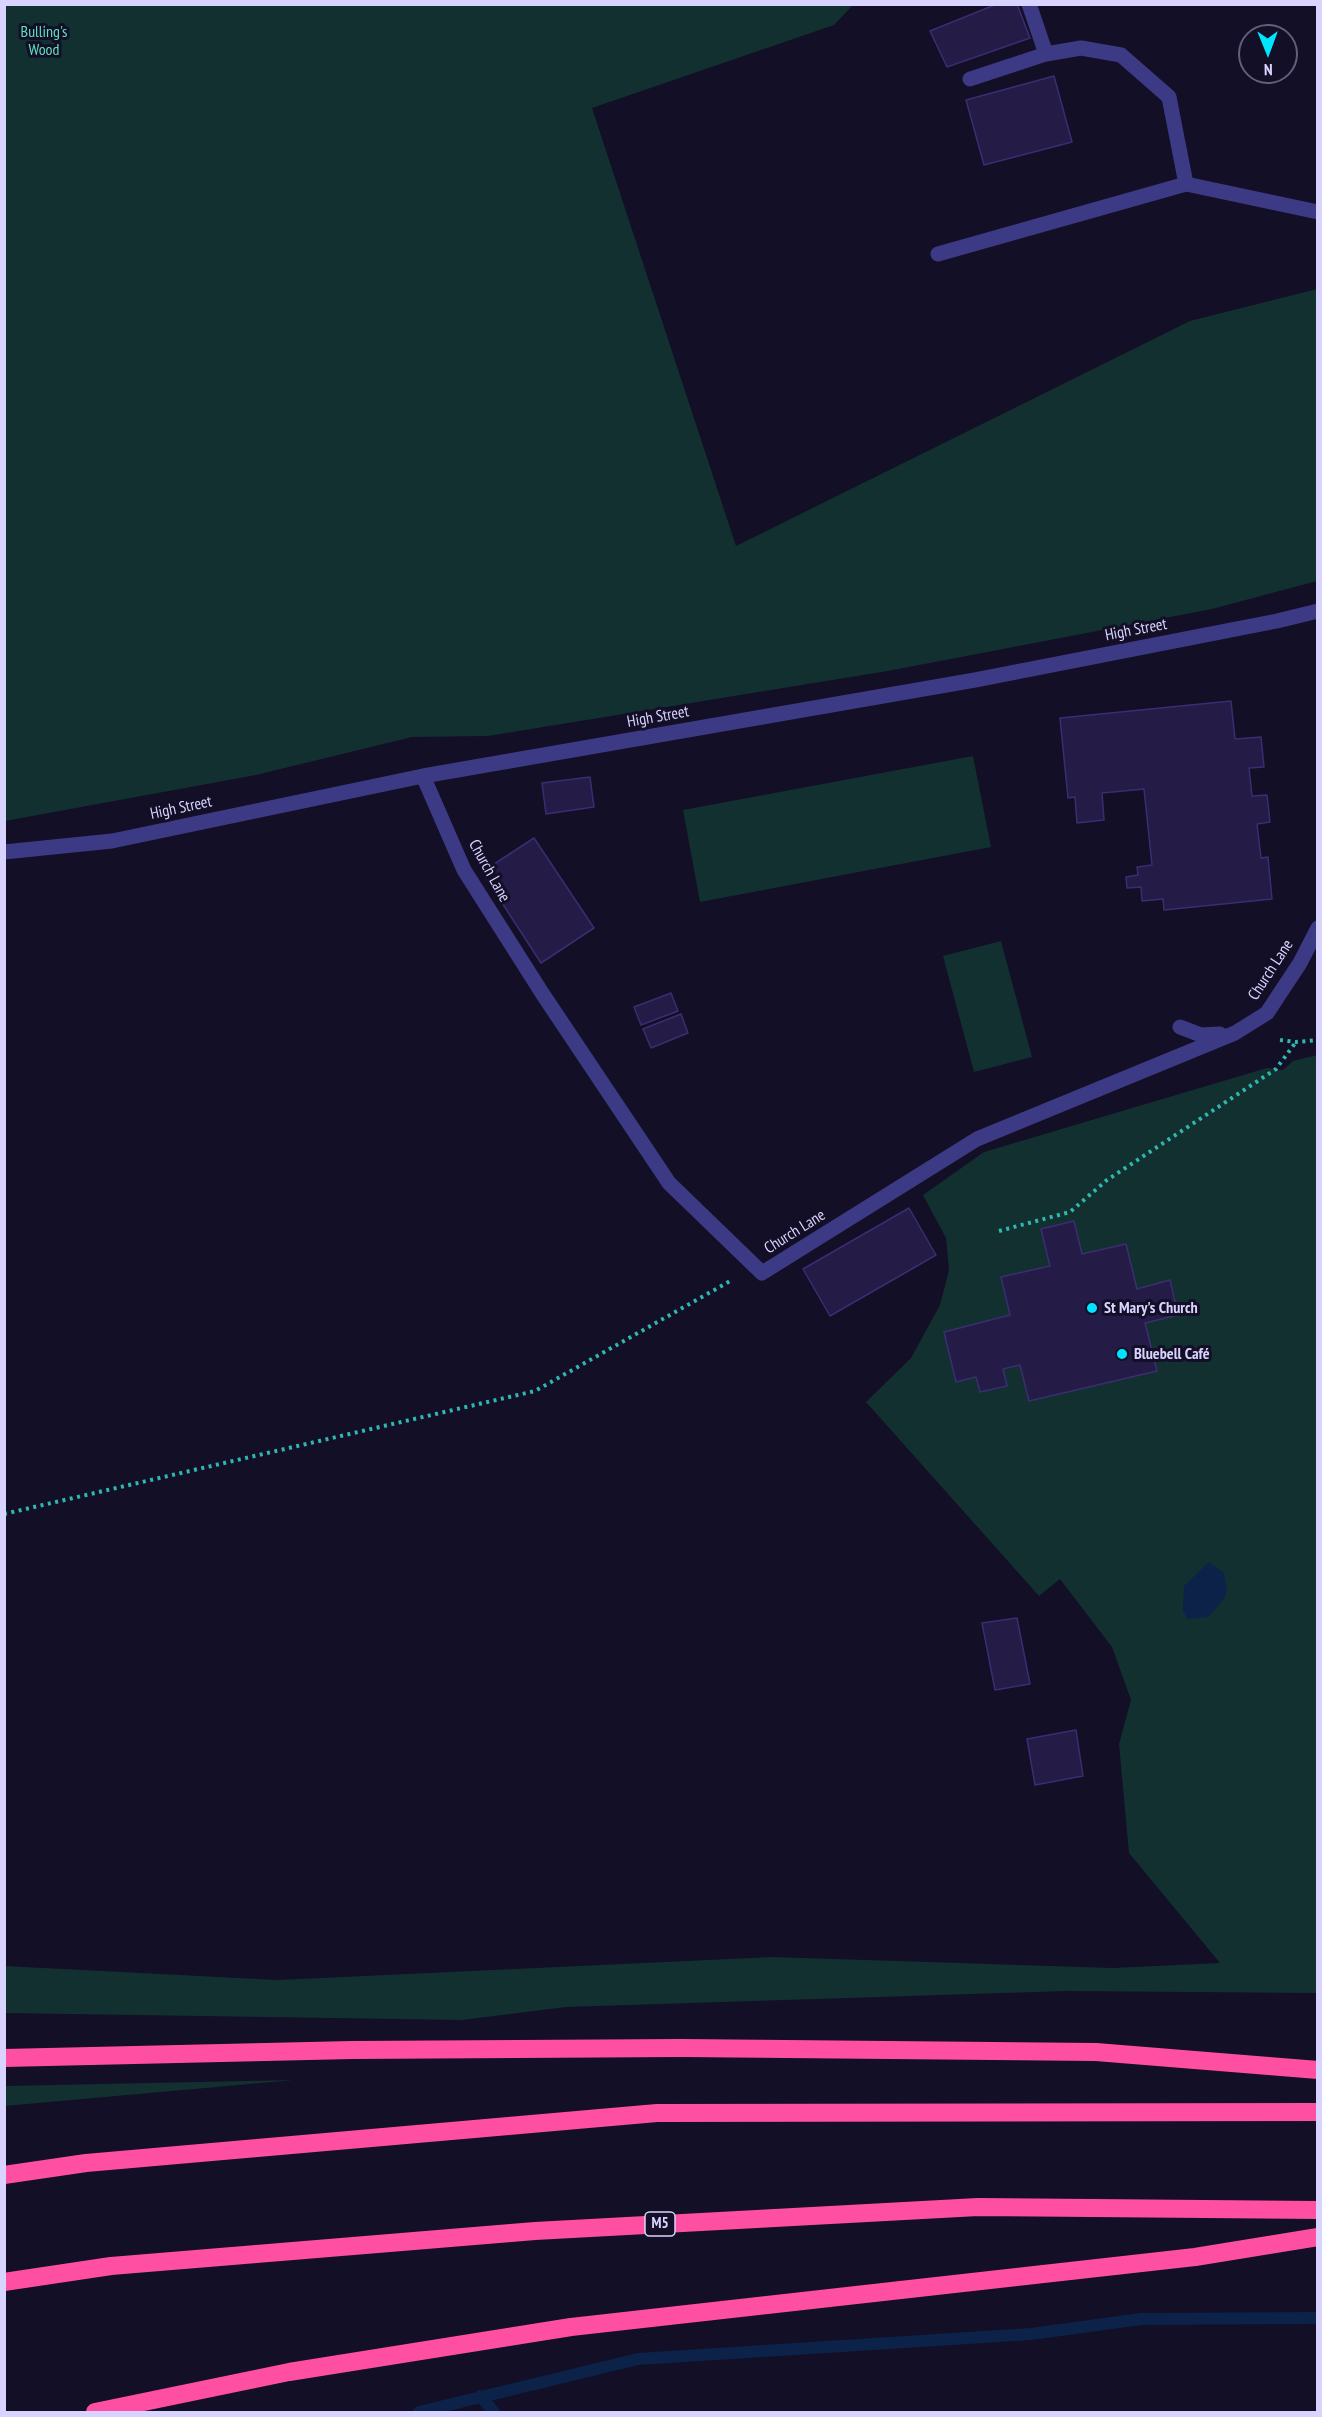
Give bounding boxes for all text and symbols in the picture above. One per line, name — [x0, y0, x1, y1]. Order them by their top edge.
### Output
park label: Bulling's Wood — [21, 22, 67, 60]
north arrow — [1238, 24, 1298, 84]
text: N — [1264, 60, 1273, 80]
street label: High Street — [1103, 615, 1169, 645]
street label: High Street — [626, 702, 690, 732]
street label: High Street — [148, 792, 214, 824]
street label: Church Lane — [464, 836, 514, 906]
street label: Church Lane — [1244, 936, 1298, 1004]
street label: Church Lane — [761, 1206, 829, 1258]
place label: St Mary's Church — [1104, 1298, 1198, 1318]
marker: St Mary's Church — [1085, 1301, 1099, 1315]
place label: Bluebell Café — [1134, 1344, 1210, 1364]
marker: Bluebell Café — [1115, 1347, 1129, 1361]
road number: M5 — [645, 2212, 675, 2236]

